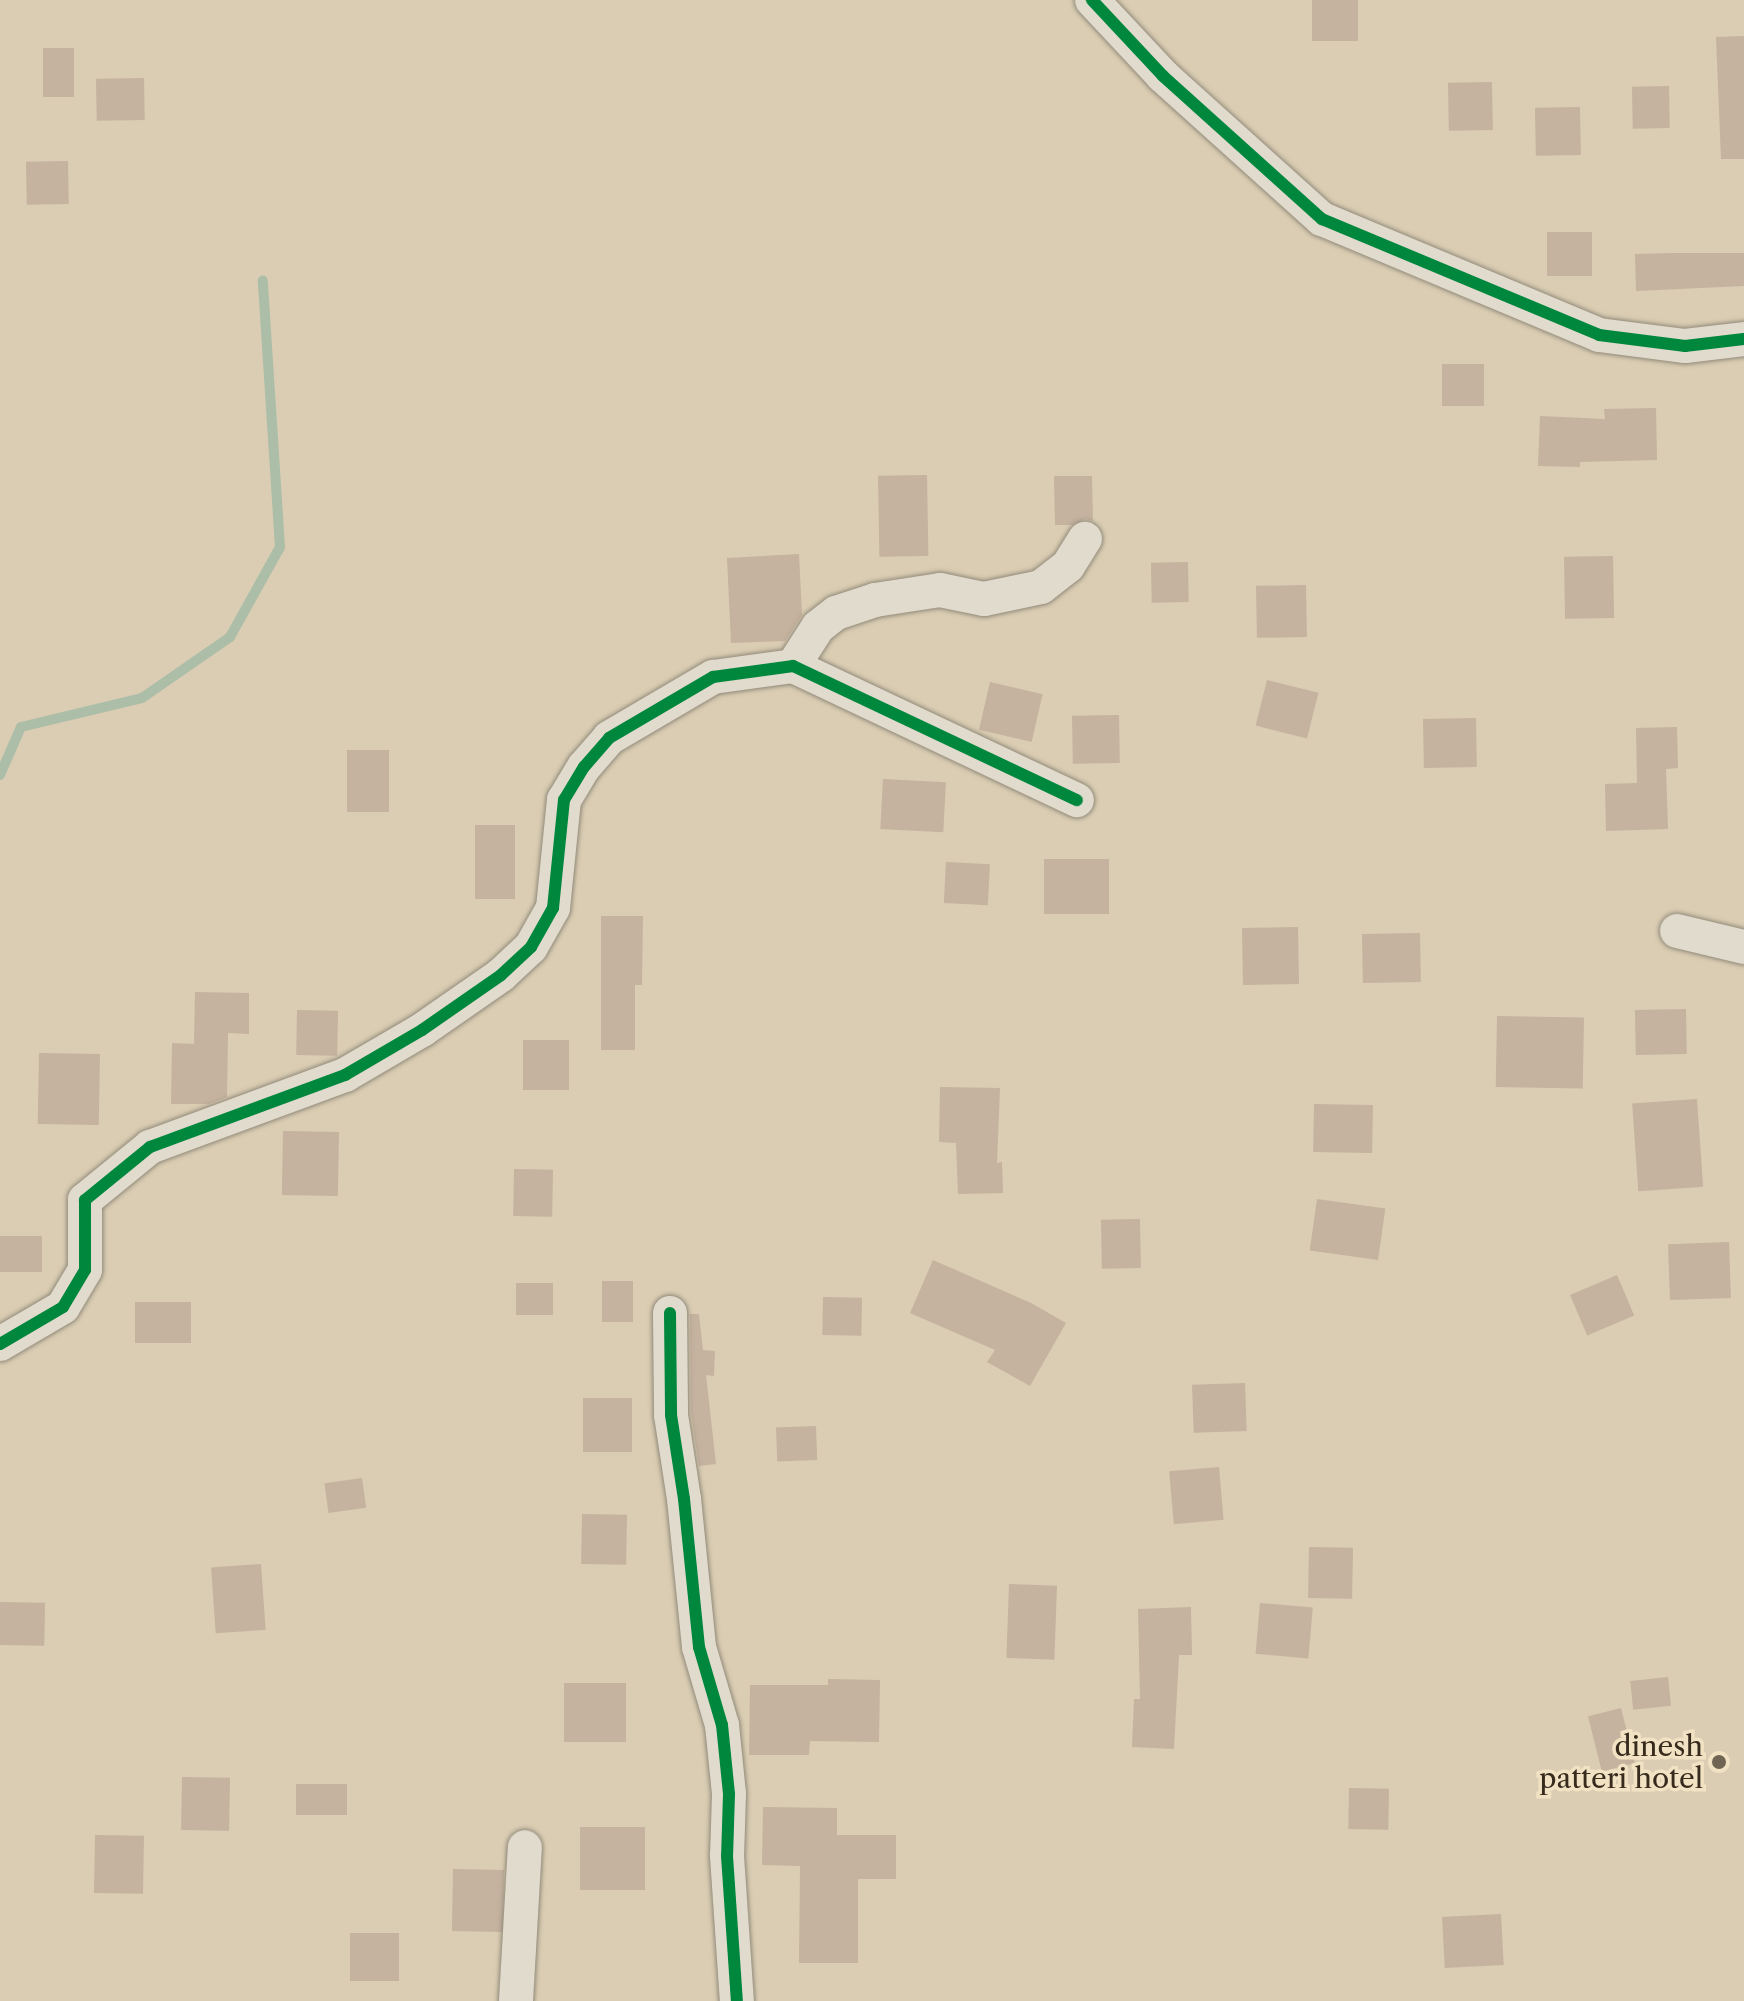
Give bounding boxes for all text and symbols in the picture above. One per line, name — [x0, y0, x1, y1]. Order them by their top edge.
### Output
place label: dinesh patteri hotel — [1539, 1729, 1703, 1795]
marker: dinesh patteri hotel — [1710, 1753, 1728, 1771]

